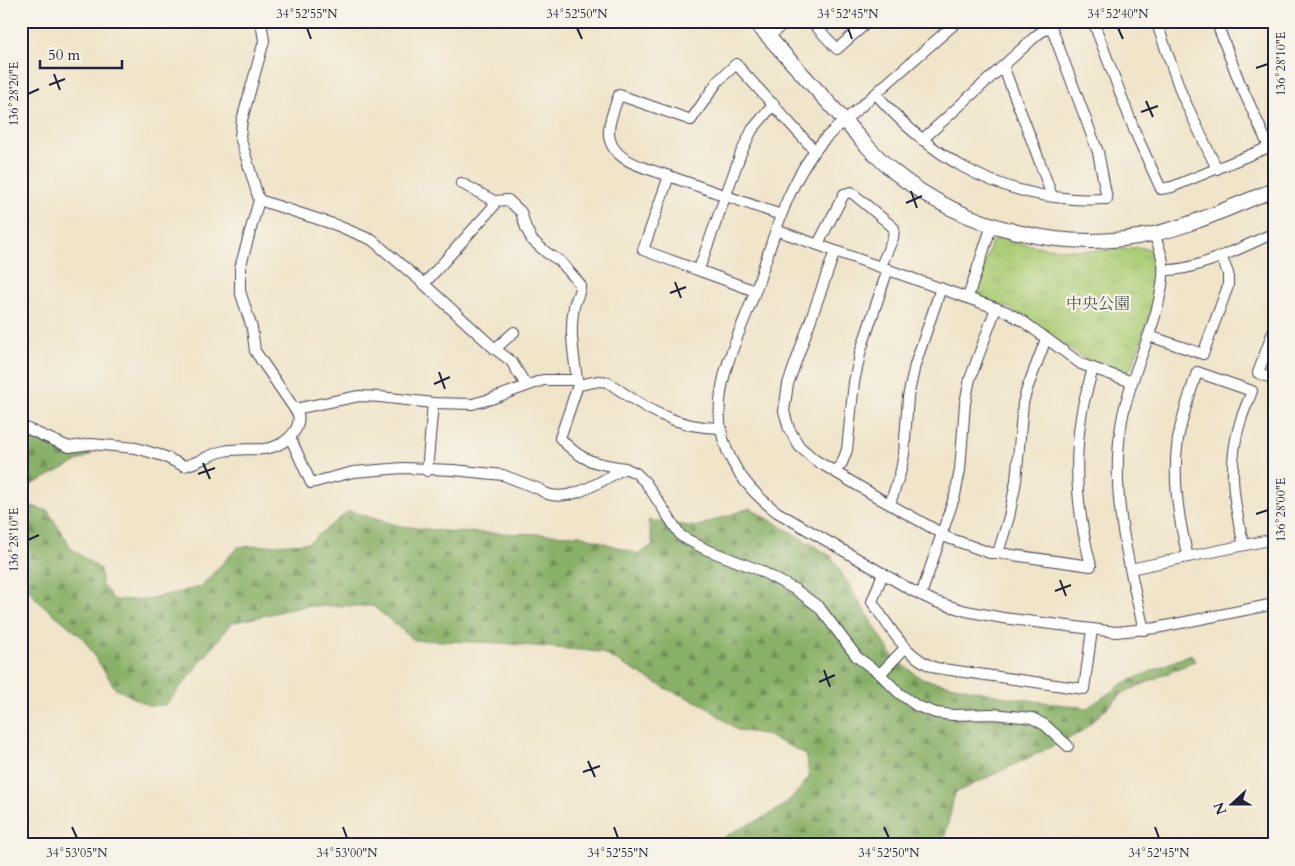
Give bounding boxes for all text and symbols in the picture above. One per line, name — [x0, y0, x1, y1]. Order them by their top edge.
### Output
text: 34°52'55"N — [277, 6, 338, 22]
text: 34°52'50"N — [547, 6, 608, 22]
text: 34°52'45"N — [818, 6, 879, 22]
text: 34°52'40"N — [1088, 6, 1149, 22]
text: 136°28'10"E — [1273, 32, 1289, 96]
scale bar — [40, 38, 122, 70]
text: 50 m — [48, 45, 80, 65]
text: 136°28'20"E — [6, 62, 22, 126]
park label: 中央公園 — [1066, 293, 1130, 315]
text: 136°28'00"E — [1273, 478, 1289, 542]
text: 136°28'10"E — [6, 508, 22, 572]
north arrow — [1208, 778, 1258, 828]
text: N — [1209, 799, 1231, 818]
text: 34°53'05"N — [47, 845, 108, 861]
text: 34°53'00"N — [317, 845, 378, 861]
text: 34°52'55"N — [588, 845, 649, 861]
text: 34°52'50"N — [859, 845, 920, 861]
text: 34°52'45"N — [1129, 845, 1190, 861]

